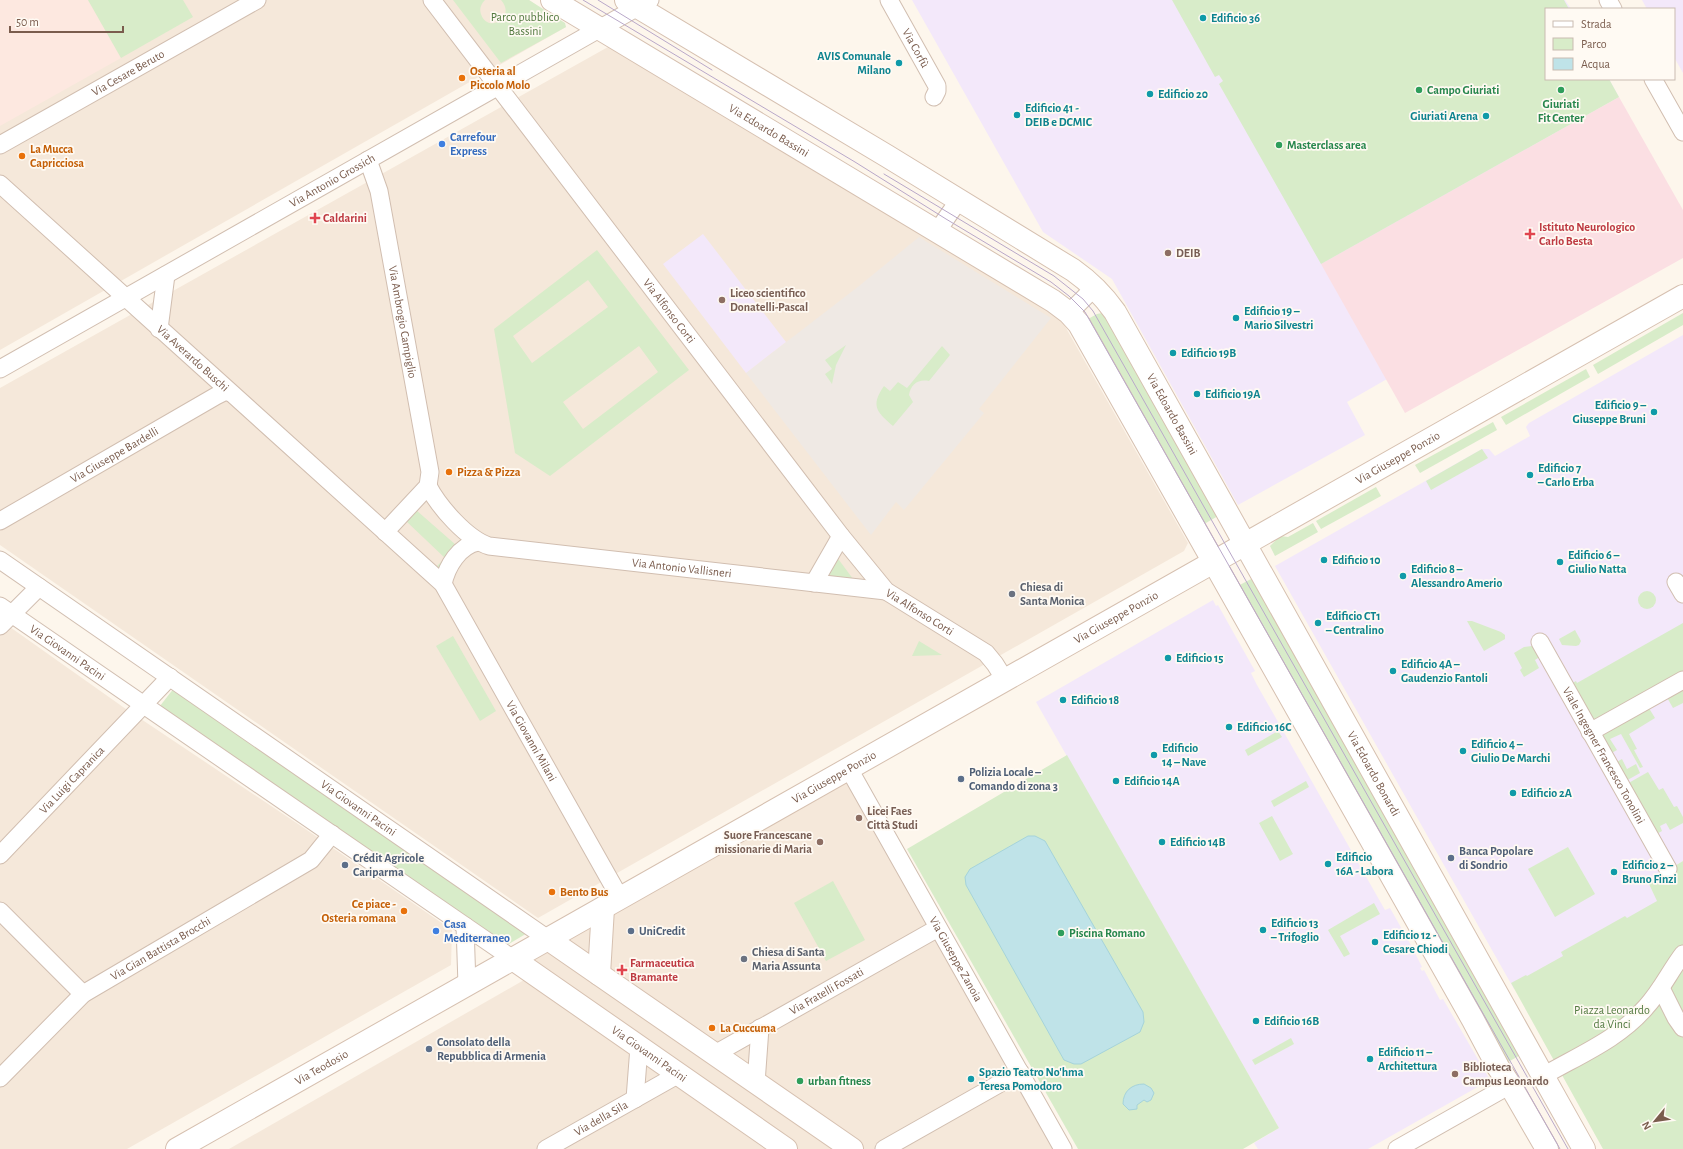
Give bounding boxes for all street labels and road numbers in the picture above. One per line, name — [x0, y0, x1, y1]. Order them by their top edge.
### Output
street label: Via Corfù — [900, 26, 931, 70]
street label: Via Cesare Beruto — [90, 47, 167, 98]
street label: Via Edoardo Bassini — [727, 102, 811, 159]
street label: Via Antonio Grossich — [287, 151, 377, 209]
street label: Via Ambrogio Campiglio — [387, 265, 419, 379]
street label: Via Alfonso Corti — [641, 276, 697, 345]
street label: Via Averardo Buschi — [155, 323, 231, 394]
street label: Via Edoardo Bassini — [1145, 371, 1200, 457]
street label: Via Giuseppe Bardelli — [68, 425, 160, 485]
street label: Via Giuseppe Ponzio — [1354, 429, 1442, 486]
street label: Via Antonio Vallisneri — [631, 556, 732, 579]
street label: Via Alfonso Corti — [884, 586, 956, 637]
street label: Via Giuseppe Ponzio — [1072, 589, 1160, 646]
street label: Via Giovanni Pacini — [28, 622, 107, 683]
street label: Viale Ingegner Francesco Tonolini — [1561, 685, 1647, 826]
street label: Via Giovanni Milani — [504, 699, 559, 783]
street label: Via Edoardo Bonardi — [1345, 729, 1402, 818]
street label: Via Luigi Capranica — [37, 743, 107, 816]
street label: Via Giuseppe Ponzio — [790, 748, 878, 805]
street label: Via Giovanni Pacini — [319, 778, 398, 838]
street label: Via Gian Battista Brocchi — [108, 914, 213, 982]
street label: Via Giuseppe Zanoia — [927, 914, 985, 1004]
street label: Via Fratelli Fossati — [787, 965, 866, 1017]
street label: Via Giovanni Pacini — [609, 1024, 689, 1084]
street label: Via Teodosio — [293, 1047, 350, 1087]
street label: Via della Sila — [572, 1098, 630, 1138]

